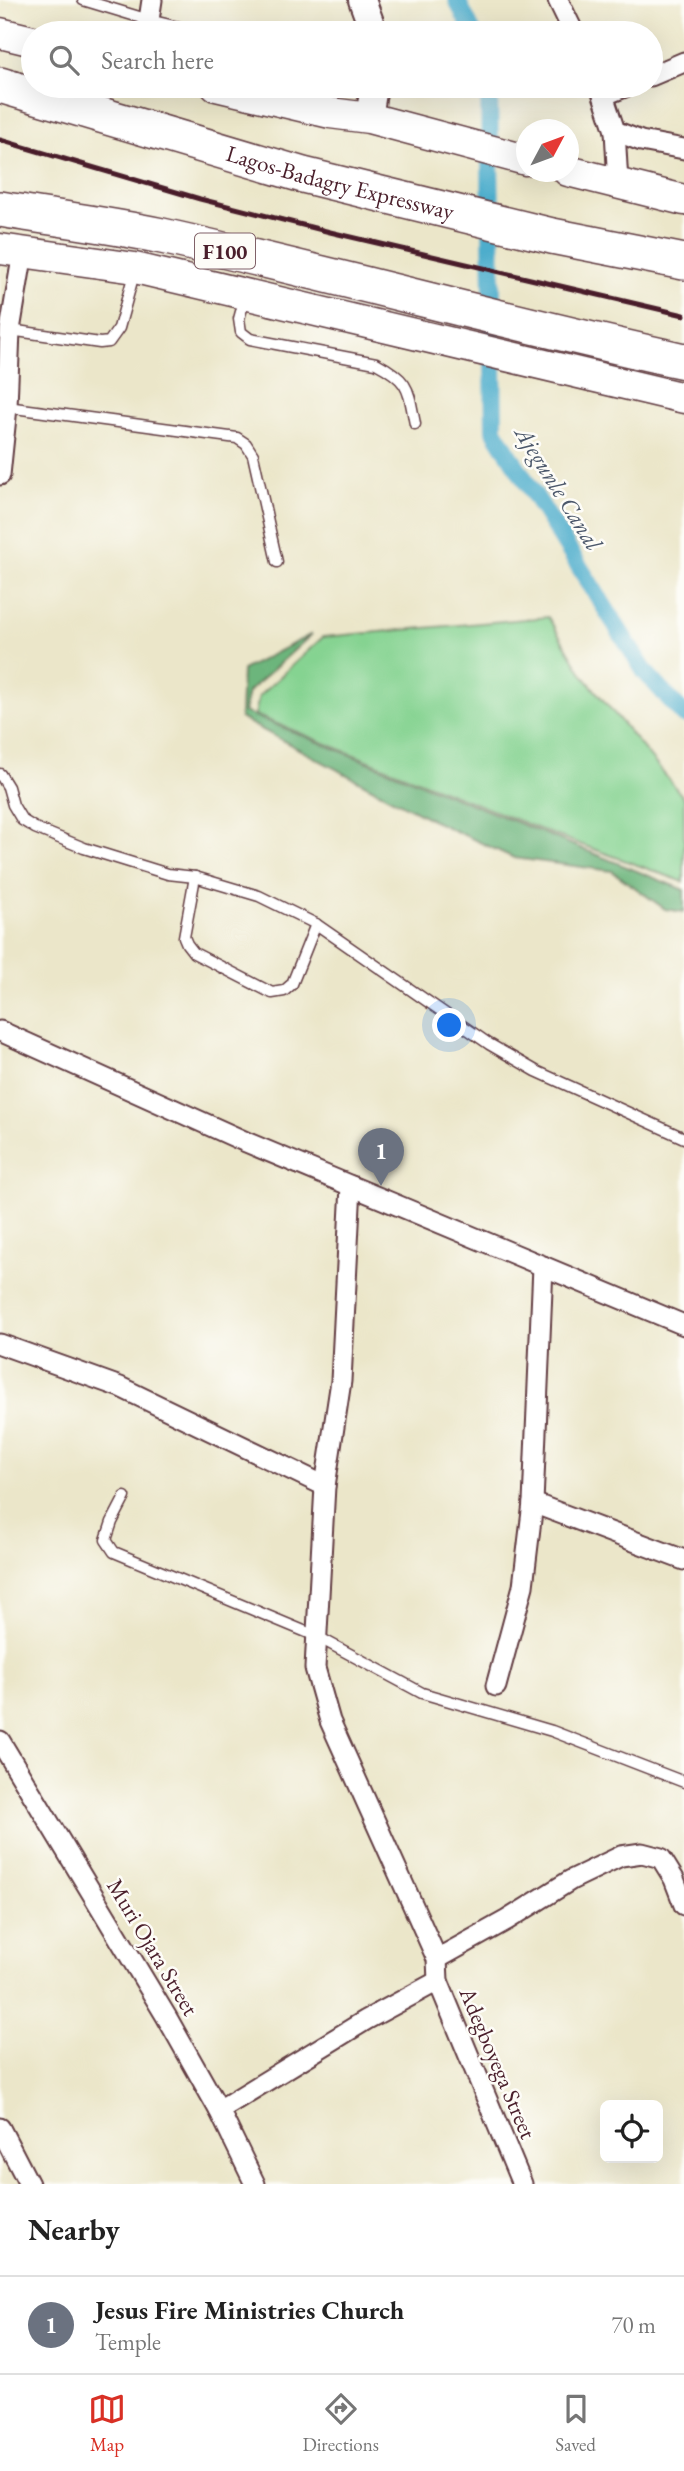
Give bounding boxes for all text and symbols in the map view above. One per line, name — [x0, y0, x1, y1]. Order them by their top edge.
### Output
search box — [21, 21, 663, 98]
icon: search — [45, 41, 83, 79]
text: Search here — [101, 43, 214, 77]
north arrow — [516, 119, 579, 182]
street label: Lagos-Badagry Expressway — [223, 138, 458, 227]
road number: F100 — [195, 233, 255, 268]
water label: Ajegunle Canal — [507, 418, 610, 557]
your location — [432, 1008, 466, 1042]
pin: 1 — [358, 1128, 404, 1186]
street label: Muri Ojara Street — [100, 1873, 206, 2022]
street label: Adegboyega Street — [452, 1982, 544, 2144]
map controls — [600, 2100, 663, 2163]
button: locate — [600, 2100, 663, 2163]
text: Nearby — [28, 2210, 120, 2249]
text: Jesus Fire Ministries Church — [95, 2293, 404, 2327]
text: 1 — [45, 2310, 57, 2340]
text: 70 m — [611, 2310, 656, 2340]
text: Temple — [95, 2327, 161, 2357]
tab: Map — [88, 2390, 126, 2457]
tab: Directions — [302, 2390, 379, 2457]
tab: Saved — [555, 2390, 596, 2457]

